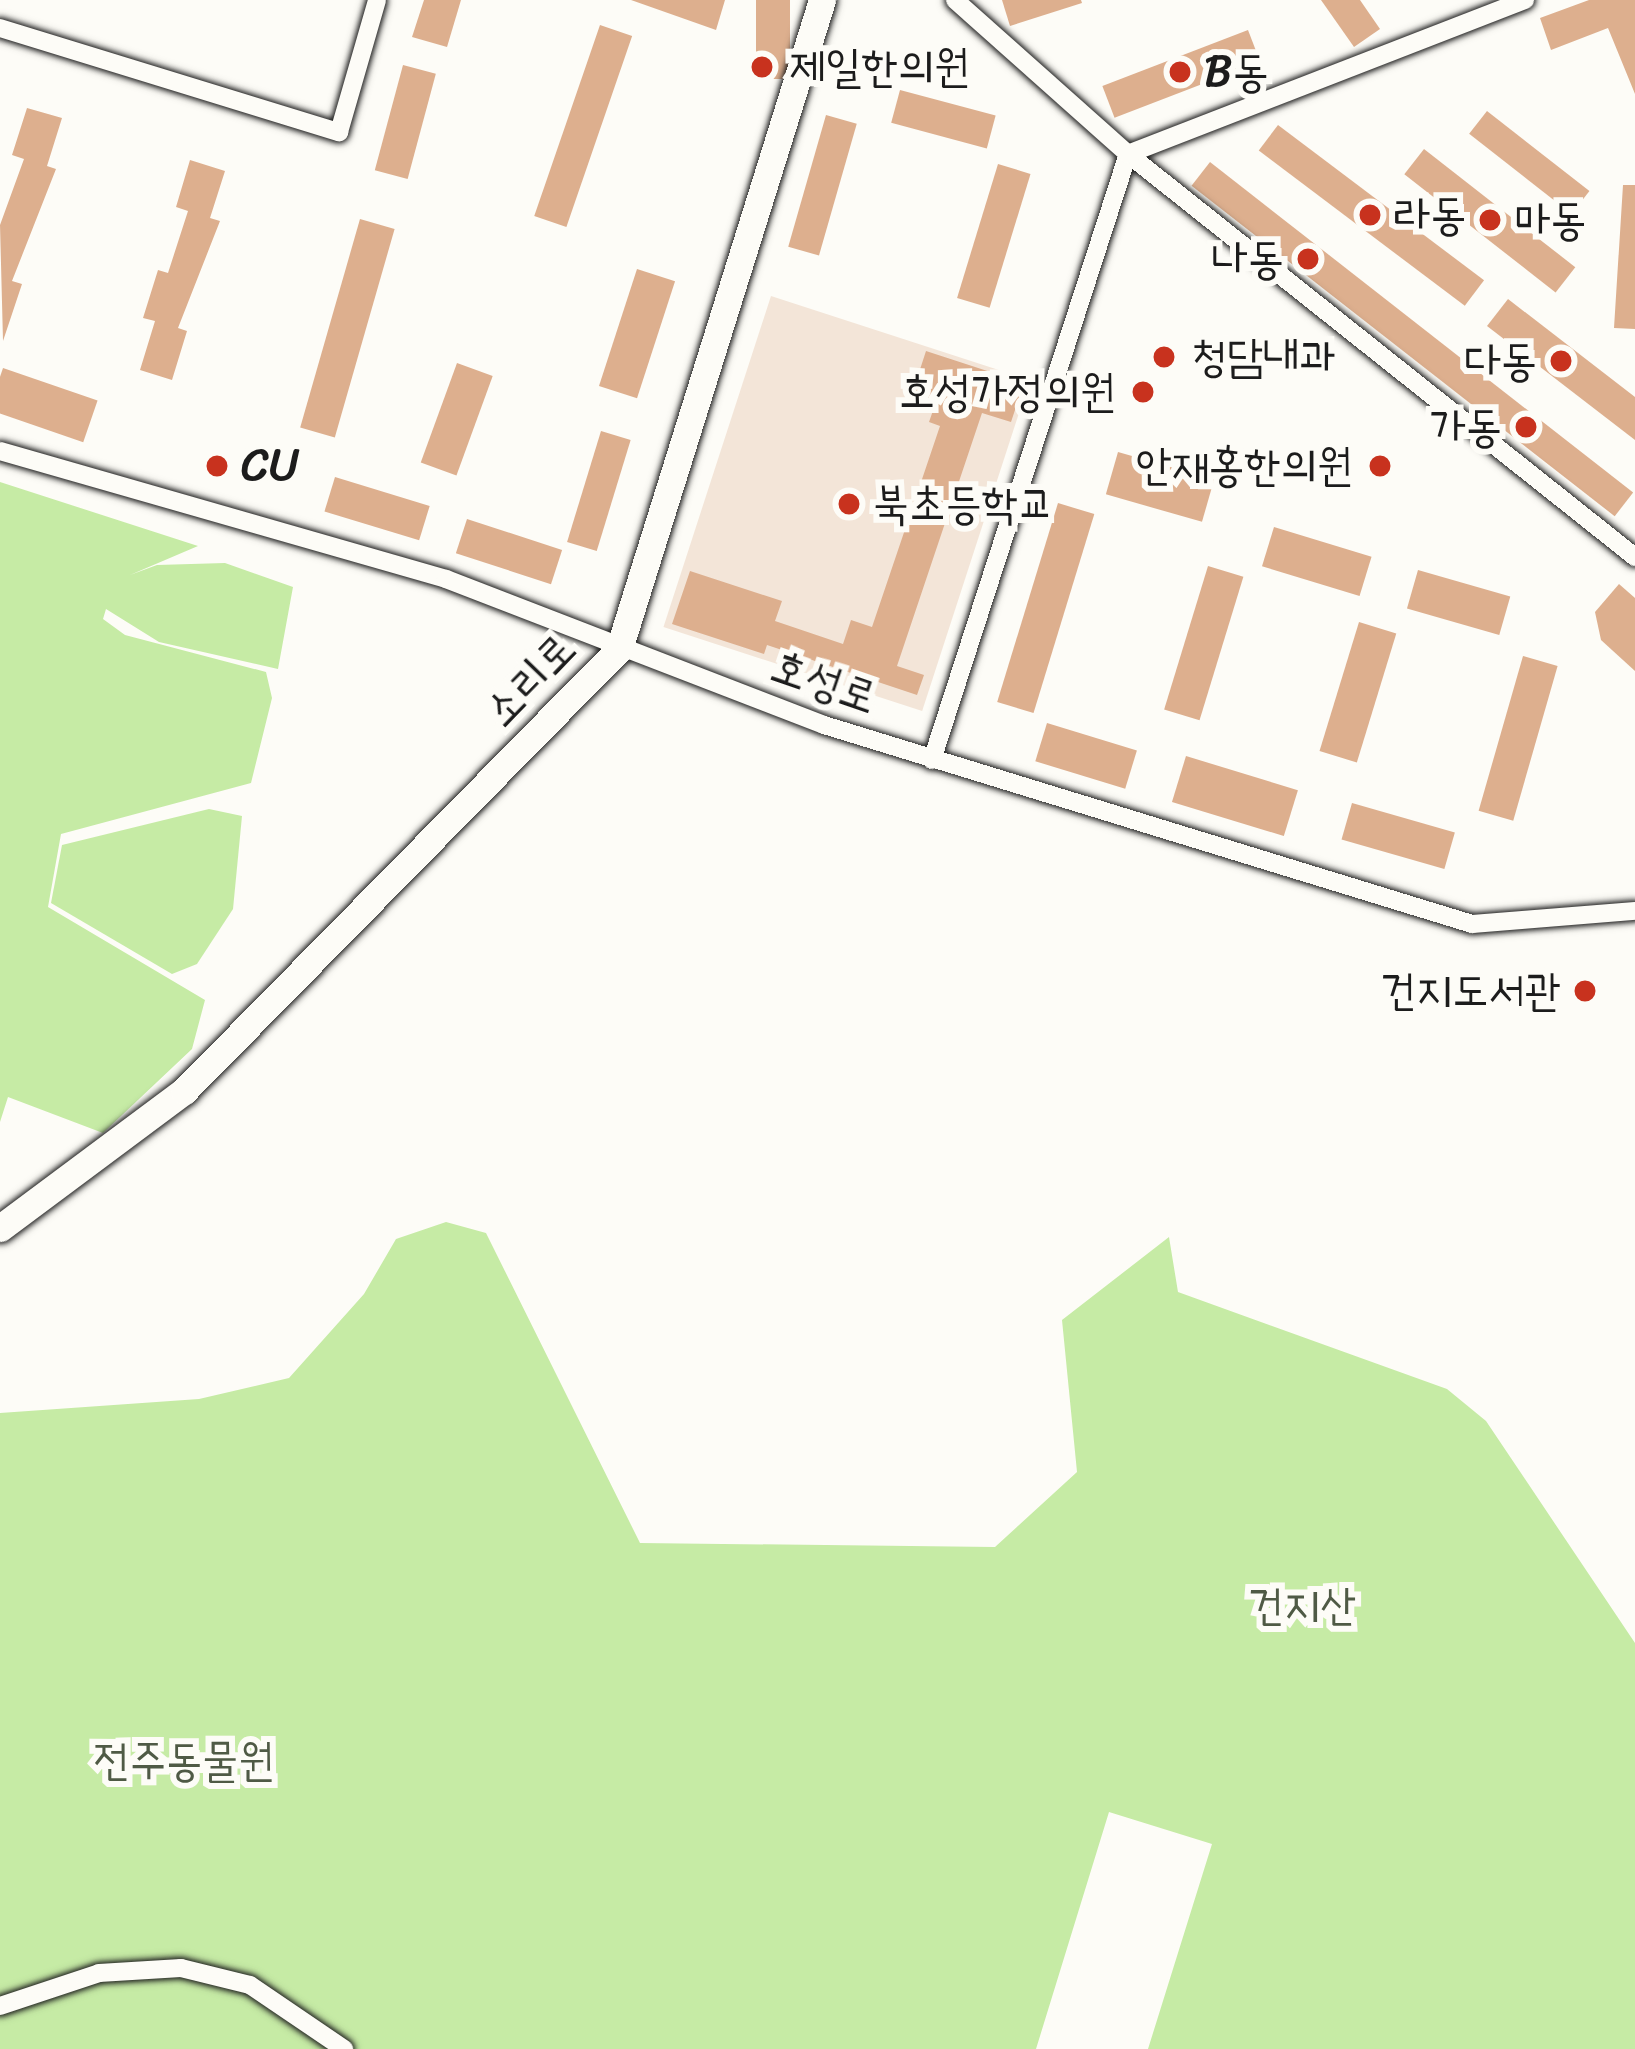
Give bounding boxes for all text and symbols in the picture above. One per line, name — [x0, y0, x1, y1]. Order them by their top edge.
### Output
place label: 제일한의원 — [789, 40, 970, 94]
place label: B동 — [1204, 45, 1269, 99]
marker: 제일한의원 — [746, 51, 778, 83]
marker: B동 — [1167, 59, 1193, 85]
place label: 라동 — [1394, 188, 1466, 242]
place label: 마동 — [1514, 193, 1586, 247]
marker: 라동 — [1357, 202, 1383, 228]
marker: 마동 — [1477, 207, 1503, 233]
place label: 나동 — [1212, 232, 1284, 286]
marker: 나동 — [1295, 246, 1321, 272]
place label: 청담내과 — [1191, 330, 1336, 384]
place label: 다동 — [1465, 334, 1537, 388]
marker: 청담내과 — [1148, 341, 1180, 373]
marker: 다동 — [1548, 348, 1574, 374]
place label: 호성가정의원 — [899, 365, 1116, 419]
marker: 호성가정의원 — [1127, 376, 1159, 408]
place label: 가동 — [1430, 400, 1502, 454]
marker: 가동 — [1513, 414, 1539, 440]
place label: CU — [241, 439, 299, 493]
place label: 안재홍한의원 — [1136, 439, 1353, 493]
marker: 안재홍한의원 — [1364, 450, 1396, 482]
marker: CU — [204, 453, 230, 479]
place label: 북초등학교 — [873, 477, 1054, 531]
marker: 북초등학교 — [836, 491, 862, 517]
street label: 소리로 — [473, 622, 587, 738]
street label: 호성로 — [764, 639, 884, 725]
place label: 건지도서관 — [1380, 964, 1561, 1018]
marker: 건지도서관 — [1572, 978, 1598, 1004]
park label: 건지산 — [1248, 1579, 1356, 1633]
park label: 전주동물원 — [93, 1734, 275, 1788]

